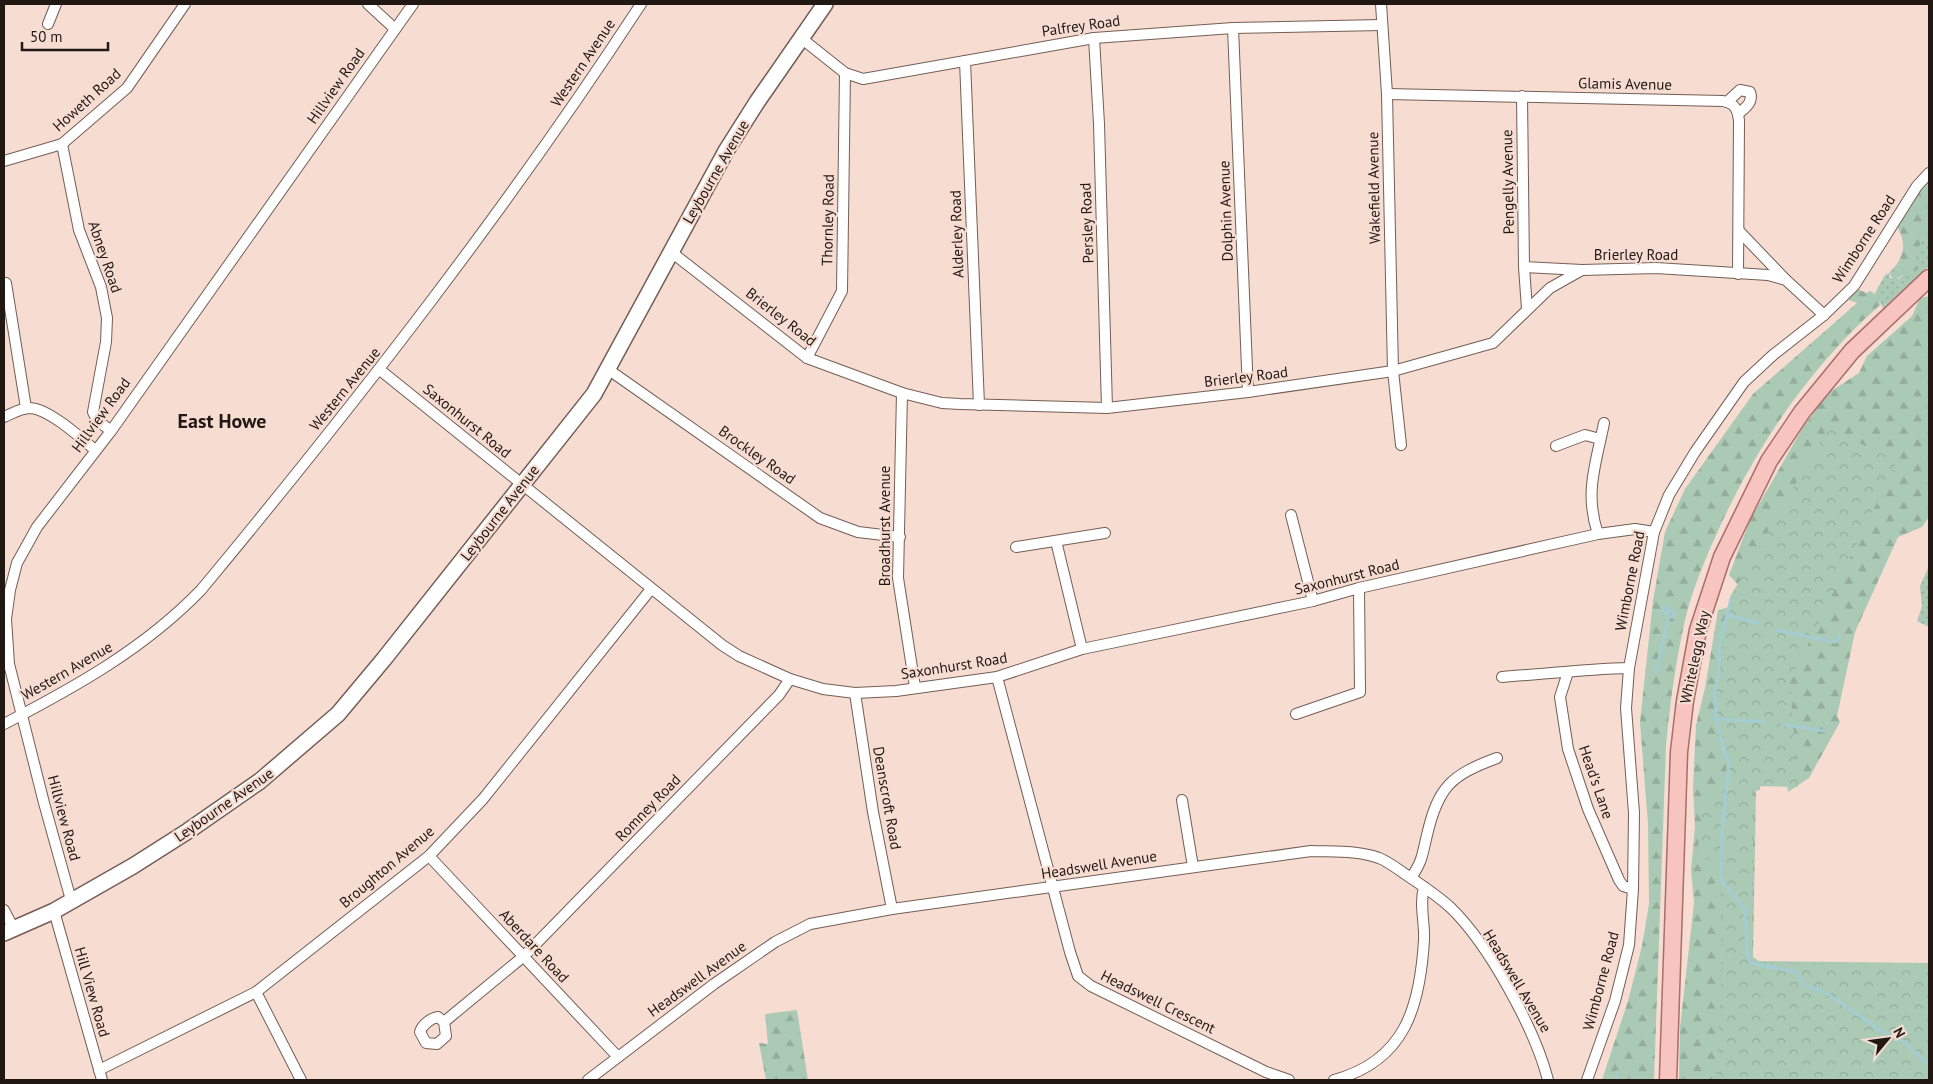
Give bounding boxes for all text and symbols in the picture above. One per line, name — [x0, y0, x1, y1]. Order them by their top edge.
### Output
street label: Palfrey Road — [1040, 11, 1121, 40]
street label: Western Avenue — [546, 15, 619, 110]
scale bar — [22, 20, 109, 52]
text: 50 m — [30, 27, 63, 46]
street label: Hillview Road — [303, 44, 369, 127]
street label: Howeth Road — [49, 64, 125, 135]
street label: Glamis Avenue — [1578, 73, 1672, 94]
street label: Leybourne Avenue — [678, 116, 753, 227]
street label: Pengelly Avenue — [1497, 129, 1518, 235]
street label: Wakefield Avenue — [1363, 132, 1384, 244]
street label: Dolphin Avenue — [1214, 160, 1237, 262]
street label: Thornley Road — [817, 174, 838, 266]
street label: Persley Road — [1076, 182, 1097, 264]
street label: Alderley Road — [945, 190, 968, 278]
street label: Wimborne Road — [1828, 191, 1899, 286]
street label: Abney Road — [84, 218, 127, 295]
street label: Brierley Road — [1594, 245, 1678, 264]
street label: Brierley Road — [742, 283, 820, 350]
street label: Western Avenue — [305, 343, 384, 434]
street label: Brierley Road — [1203, 362, 1289, 391]
street label: Hillview Road — [67, 374, 134, 456]
street label: Saxonhurst Road — [420, 379, 515, 462]
district label: East Howe — [178, 408, 266, 434]
street label: Brockley Road — [715, 421, 799, 488]
street label: Leybourne Avenue — [456, 461, 543, 565]
street label: Broadhurst Avenue — [875, 466, 894, 586]
street label: Wimborne Road — [1611, 529, 1649, 633]
street label: Saxonhurst Road — [1292, 554, 1401, 599]
street label: Whitelegg Way — [1675, 608, 1714, 705]
street label: Western Avenue — [18, 637, 116, 704]
street label: Saxonhurst Road — [899, 648, 1009, 683]
street label: Head's Lane — [1575, 743, 1618, 821]
street label: Deanscroft Road — [869, 745, 906, 851]
street label: Leybourne Avenue — [170, 763, 277, 846]
street label: Romney Road — [611, 770, 684, 845]
street label: Hillview Road — [44, 773, 85, 863]
street label: Broughton Avenue — [335, 821, 438, 912]
street label: Headswell Avenue — [1040, 846, 1158, 883]
street label: Aberdare Road — [496, 905, 573, 986]
street label: Headswell Avenue — [1479, 926, 1556, 1036]
street label: Wimborne Road — [1578, 929, 1623, 1032]
street label: Headswell Avenue — [644, 936, 750, 1021]
street label: Hill View Road — [71, 945, 114, 1039]
street label: Headswell Crescent — [1098, 966, 1219, 1038]
north arrow — [1863, 1014, 1913, 1064]
text: N — [1889, 1024, 1909, 1041]

